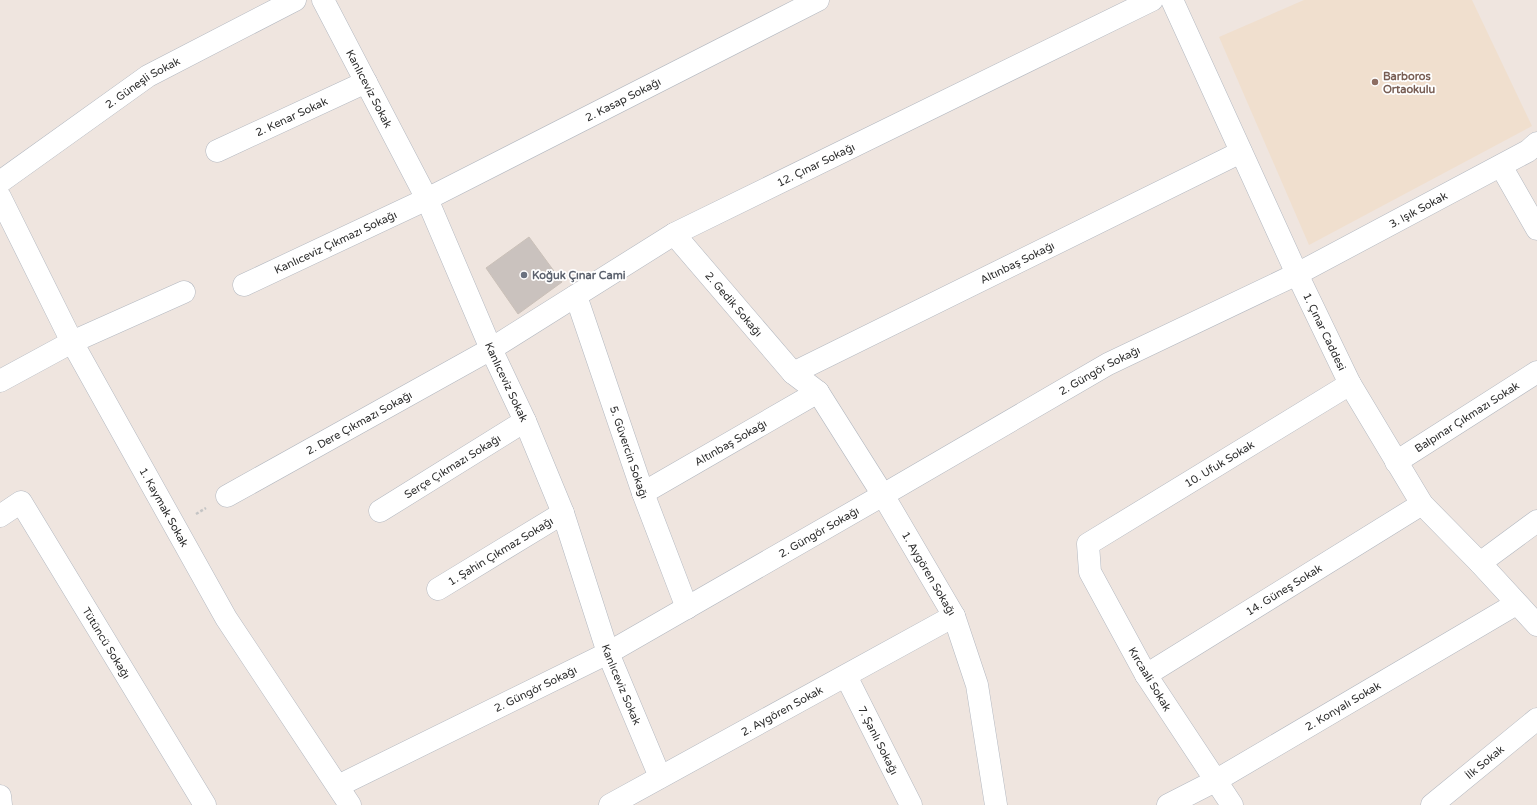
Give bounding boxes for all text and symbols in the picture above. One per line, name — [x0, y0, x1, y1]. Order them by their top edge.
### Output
street label: Kanlıceviz Sokak — [343, 48, 395, 130]
street label: 2. Güneşli Sokak — [103, 55, 182, 111]
place label: Barboros Ortaokulu — [1383, 70, 1436, 96]
street label: 2. Kasap Sokağı — [583, 75, 663, 124]
marker: Barboros Ortaokulu — [1370, 77, 1380, 87]
street label: 2. Kenar Sokak — [254, 95, 330, 139]
street label: 12. Çınar Sokağı — [775, 141, 857, 190]
street label: 3. Işık Sokak — [1387, 189, 1450, 231]
street label: Kanlıceviz Çıkmazı Sokağı — [272, 208, 399, 277]
street label: Altınbaş Sokağı — [978, 239, 1057, 287]
place label: Koğuk Çınar Cami — [532, 269, 626, 283]
street label: 2. Gedik Sokağı — [702, 269, 765, 339]
marker: Koğuk Çınar Cami — [519, 270, 529, 280]
street label: 1. Çınar Caddesi — [1300, 291, 1349, 373]
street label: Kanlıceviz Sokak — [482, 340, 530, 424]
street label: 2. Güngör Sokağı — [1057, 344, 1142, 398]
street label: Balpınar Çıkmazı Sokak — [1412, 379, 1522, 455]
street label: 2. Dere Çıkmazı Sokağı — [304, 388, 414, 458]
street label: 5. Güvercin Sokağı — [607, 404, 651, 501]
street label: Altınbaş Sokağı — [692, 417, 769, 469]
street label: Serçe Çıkmazı Sokağı — [402, 432, 503, 501]
street label: 10. Ufuk Sokak — [1182, 438, 1257, 490]
street label: 1. Kaymak Sokak — [136, 465, 191, 549]
street label: 2. Güngör Sokağı — [777, 504, 861, 561]
street label: 1. Şahin Çıkmaz Sokağı — [446, 515, 556, 588]
street label: 1. Aygören Sokağı — [899, 529, 958, 618]
street label: 14. Güneş Sokak — [1243, 562, 1324, 619]
street label: Tütüncü Sokağı — [79, 605, 133, 681]
street label: Kanlıceviz Sokak — [599, 643, 643, 727]
street label: Kırcaali Sokak — [1125, 645, 1174, 714]
street label: 2. Güngör Sokağı — [492, 663, 579, 715]
street label: 2. Konyalı Sokak — [1303, 679, 1383, 734]
street label: 2. Aygören Sokak — [739, 683, 825, 739]
street label: 7. Şanlı Sokağı — [855, 704, 901, 777]
street label: İlk Sokak — [1463, 743, 1507, 782]

